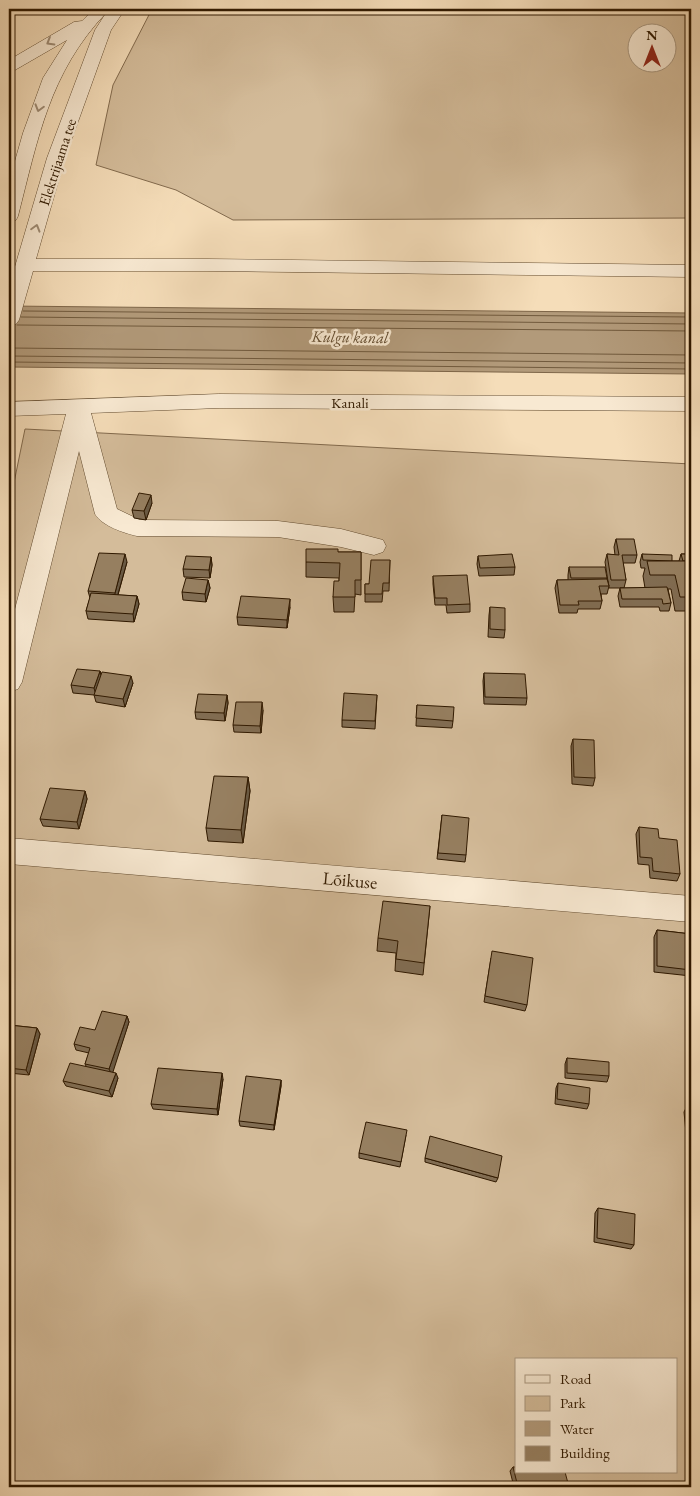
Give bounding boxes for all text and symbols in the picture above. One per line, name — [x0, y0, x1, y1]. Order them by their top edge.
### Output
north arrow — [628, 22, 678, 72]
text: N — [646, 26, 658, 44]
one-way arrow — [47, 36, 56, 46]
one-way arrow — [35, 103, 45, 111]
street label: Elektrijaama tee — [34, 116, 80, 208]
one-way arrow — [31, 225, 41, 233]
water label: Kulgu kanal — [310, 326, 389, 348]
street label: Kanali — [331, 393, 369, 412]
street label: Lõikuse — [322, 866, 378, 894]
legend — [515, 1358, 678, 1474]
text: Road — [560, 1369, 592, 1388]
text: Park — [560, 1393, 587, 1412]
text: Water — [560, 1419, 594, 1438]
text: Building — [560, 1443, 610, 1462]

